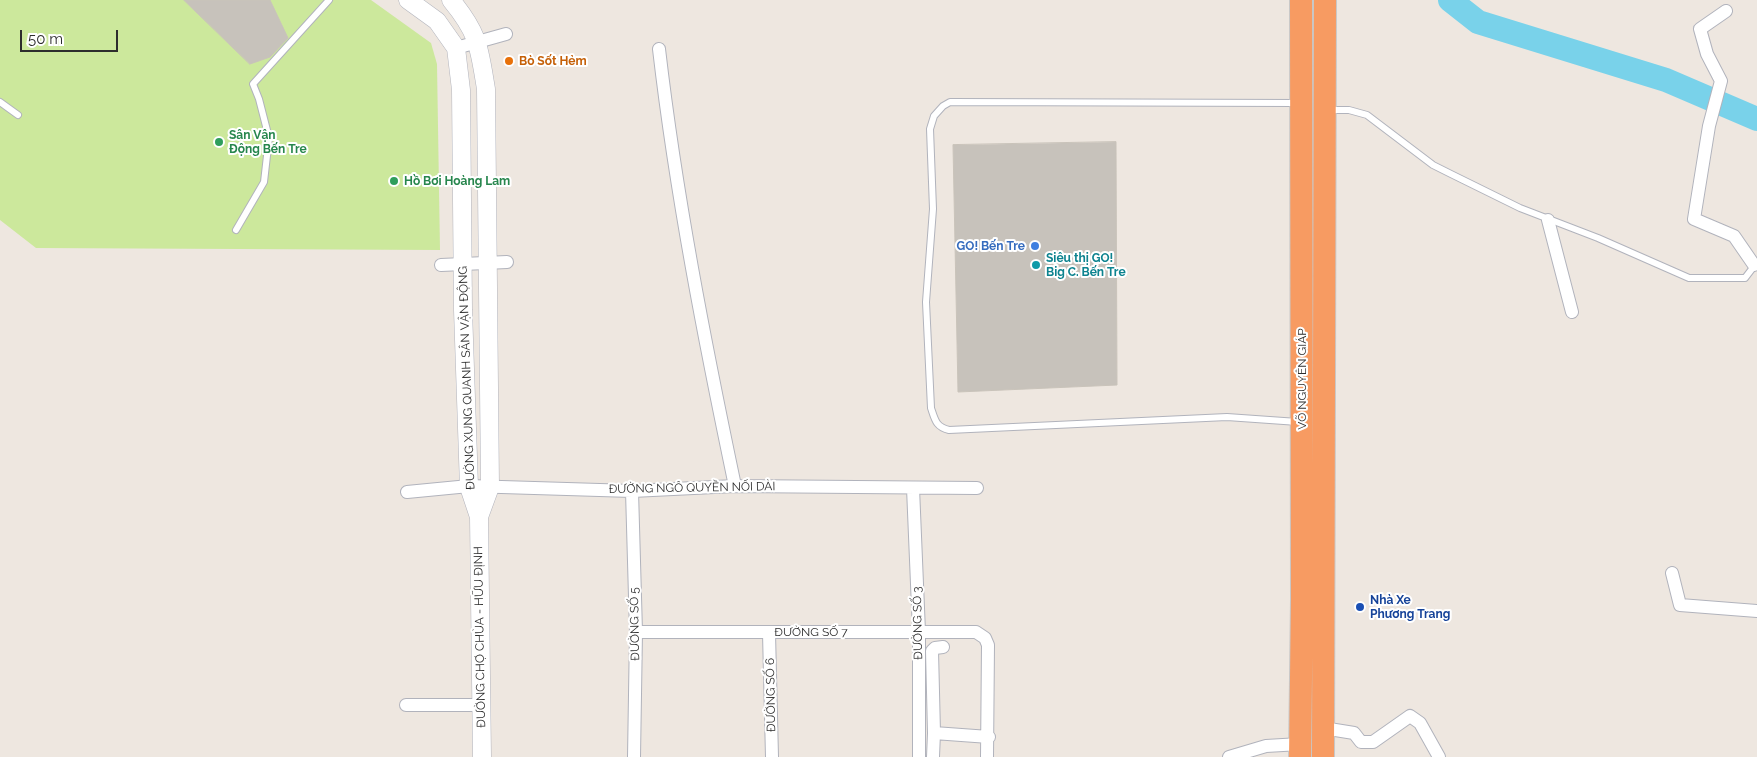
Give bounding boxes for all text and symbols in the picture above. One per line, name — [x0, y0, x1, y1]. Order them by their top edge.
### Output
scale bar — [22, 20, 120, 52]
text: 50 m — [28, 30, 63, 48]
place label: Bò Sốt Hẻm — [519, 54, 587, 68]
marker: Bò Sốt Hẻm — [503, 55, 515, 67]
place label: Sân Vận Động Bến Tre — [229, 128, 307, 156]
marker: Sân Vận Động Bến Tre — [213, 136, 225, 148]
place label: Hồ Bơi Hoàng Lam — [404, 174, 510, 188]
marker: Hồ Bơi Hoàng Lam — [388, 175, 400, 187]
place label: GO! Bến Tre — [957, 239, 1025, 253]
marker: GO! Bến Tre — [1029, 240, 1041, 252]
place label: Siêu thị GO! Big C. Bến Tre — [1046, 251, 1126, 279]
marker: Siêu thị GO! Big C. Bến Tre — [1030, 259, 1042, 271]
street label: ĐƯỜNG XUNG QUANH SÂN VẬN ĐỘNG — [456, 266, 478, 490]
street label: VÕ NGUYÊN GIÁP — [1295, 328, 1309, 430]
street label: ĐƯỜNG NGÔ QUYỀN NỐI DÀI — [609, 479, 775, 497]
street label: ĐƯỜNG CHỢ CHÙA - HỮU ĐỊNH — [471, 546, 489, 728]
street label: ĐƯỜNG SỐ 3 — [910, 586, 926, 660]
street label: ĐƯỜNG SỐ 5 — [627, 587, 643, 661]
place label: Nhà Xe Phương Trang — [1370, 593, 1450, 621]
marker: Nhà Xe Phương Trang — [1354, 601, 1366, 613]
street label: ĐƯỜNG SỐ 7 — [774, 625, 848, 639]
street label: ĐƯỜNG SỐ 6 — [763, 658, 779, 732]

